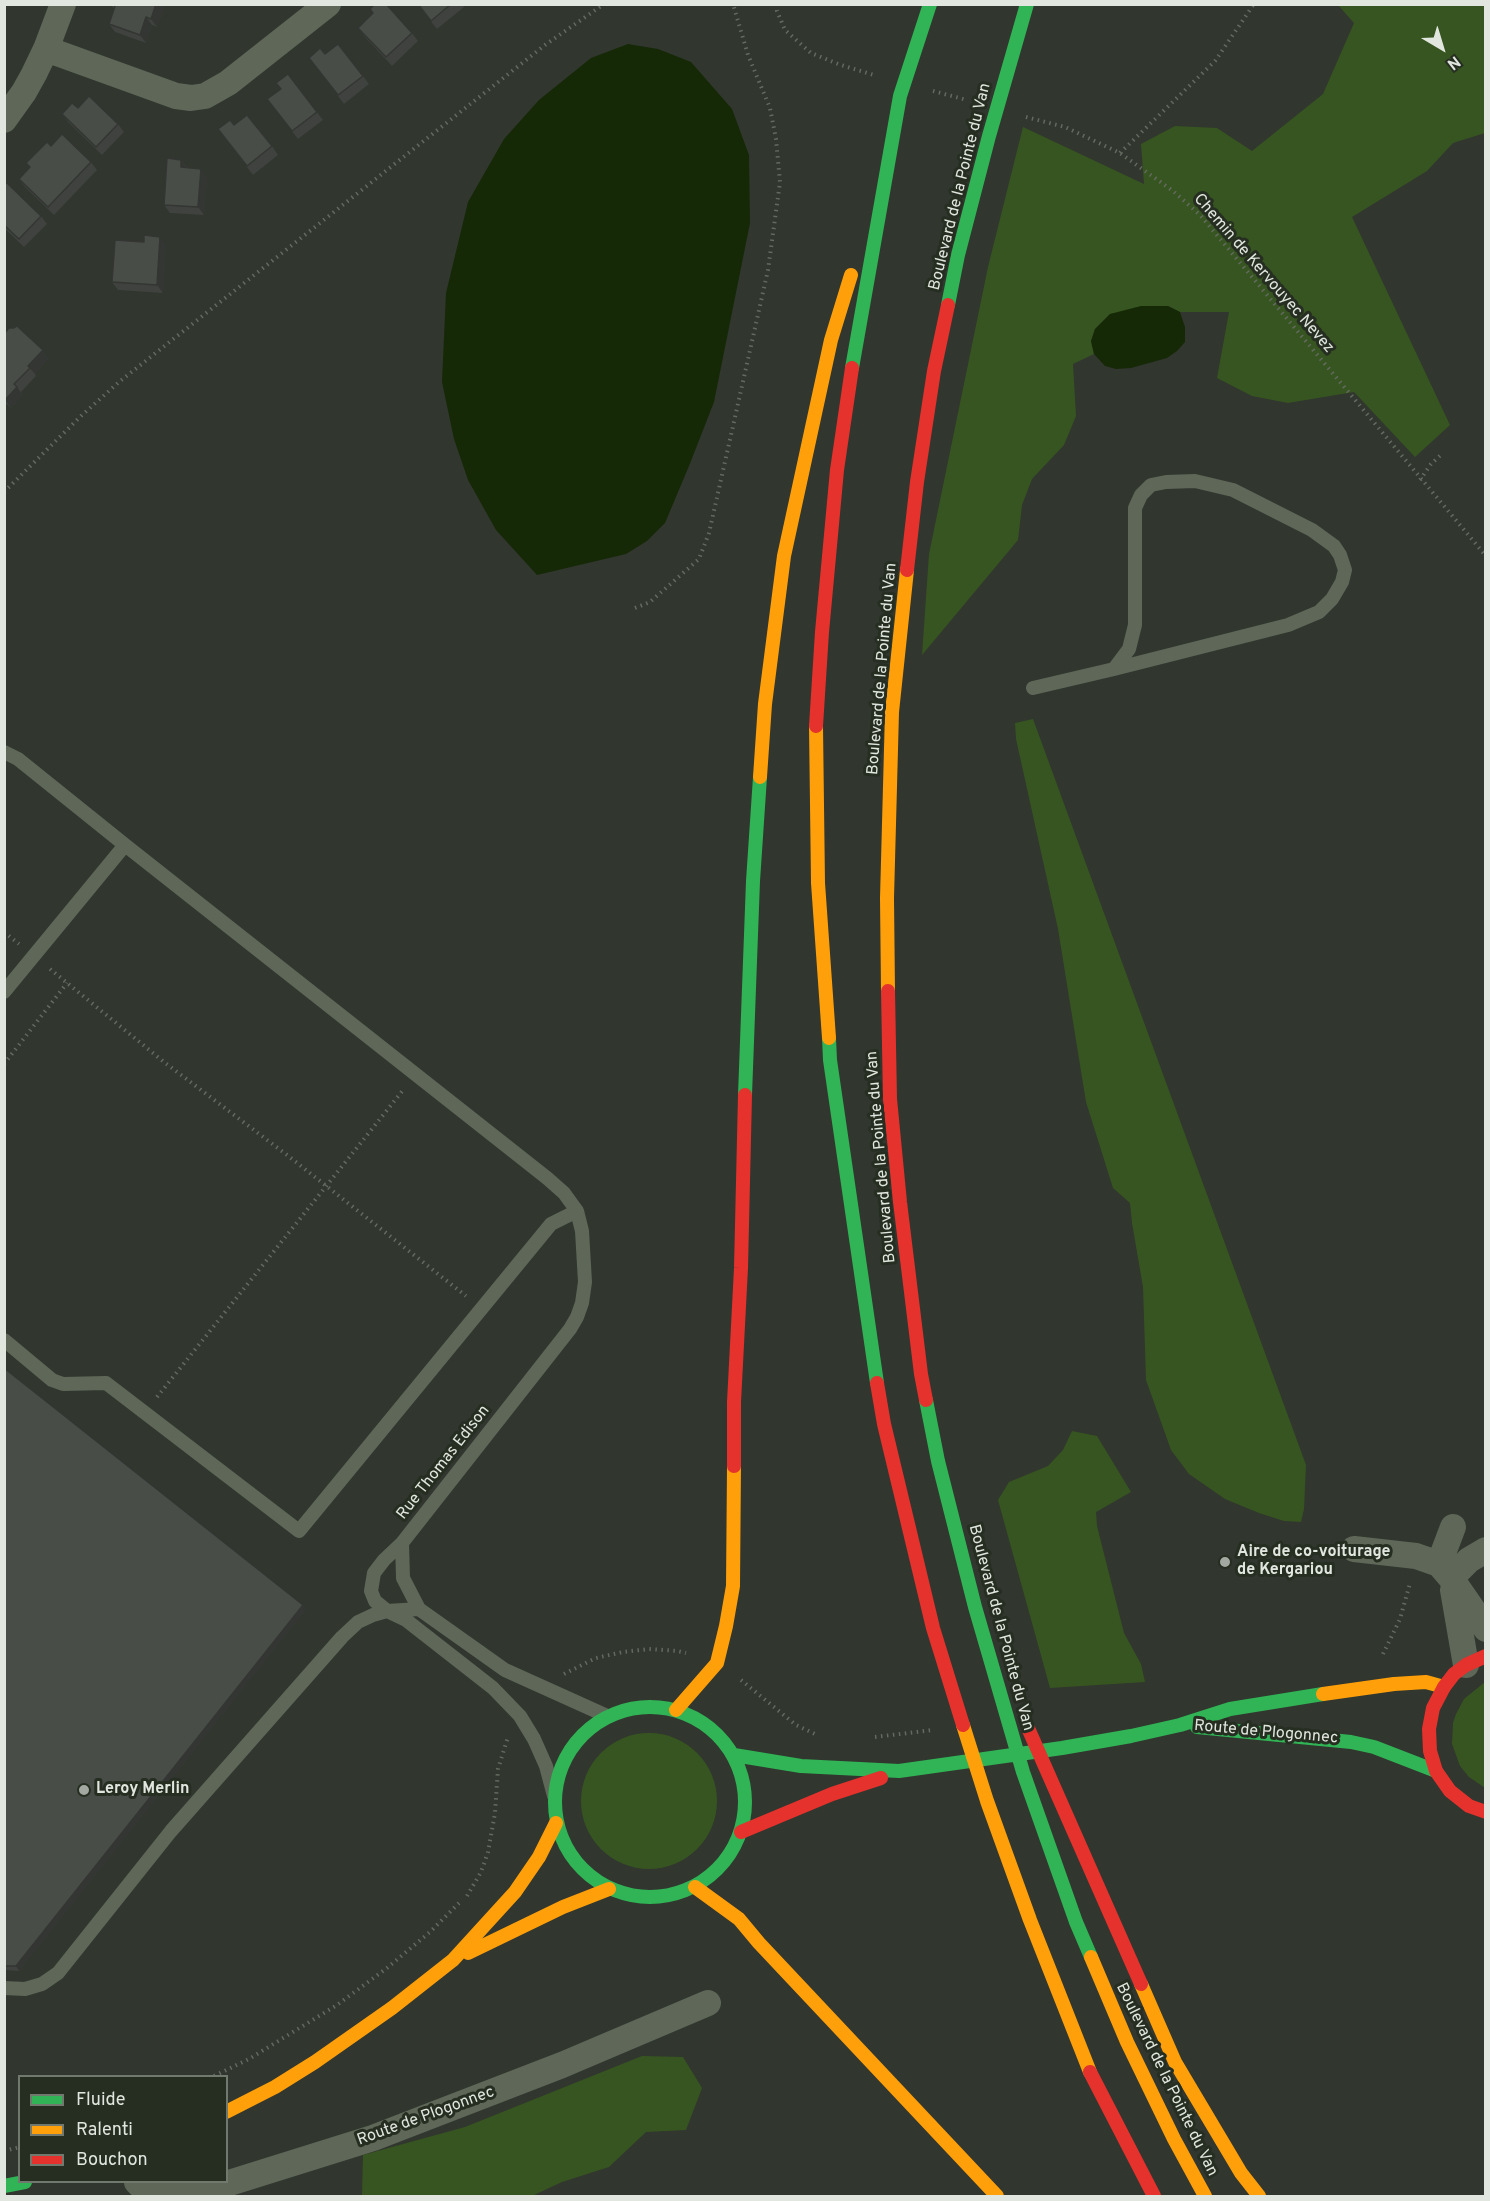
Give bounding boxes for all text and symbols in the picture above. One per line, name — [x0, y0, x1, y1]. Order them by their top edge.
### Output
north arrow — [1412, 18, 1472, 78]
text: N — [1442, 51, 1464, 74]
street label: Boulevard de la Pointe du Van — [926, 81, 996, 293]
street label: Chemin de Kervouyec Nevez — [1189, 190, 1337, 358]
street label: Boulevard de la Pointe du Van — [864, 562, 902, 776]
street label: Boulevard de la Pointe du Van — [863, 1050, 901, 1264]
street label: Rue Thomas Edison — [393, 1402, 495, 1524]
street label: Boulevard de la Pointe du Van — [963, 1523, 1037, 1733]
place label: Aire de co-voiturage de Kergariou — [1237, 1543, 1390, 1581]
marker: Aire de co-voiturage de Kergariou — [1218, 1555, 1232, 1569]
street label: Route de Plogonnec — [1193, 1717, 1339, 1749]
place label: Leroy Merlin — [96, 1780, 189, 1800]
marker: Leroy Merlin — [77, 1783, 91, 1797]
street label: Boulevard de la Pointe du Van — [1111, 1980, 1221, 2180]
legend — [18, 2075, 228, 2183]
street label: Route de Plogonnec — [355, 2083, 497, 2151]
text: Fluide — [76, 2089, 125, 2112]
text: Ralenti — [76, 2119, 133, 2142]
text: Bouchon — [76, 2149, 148, 2172]

